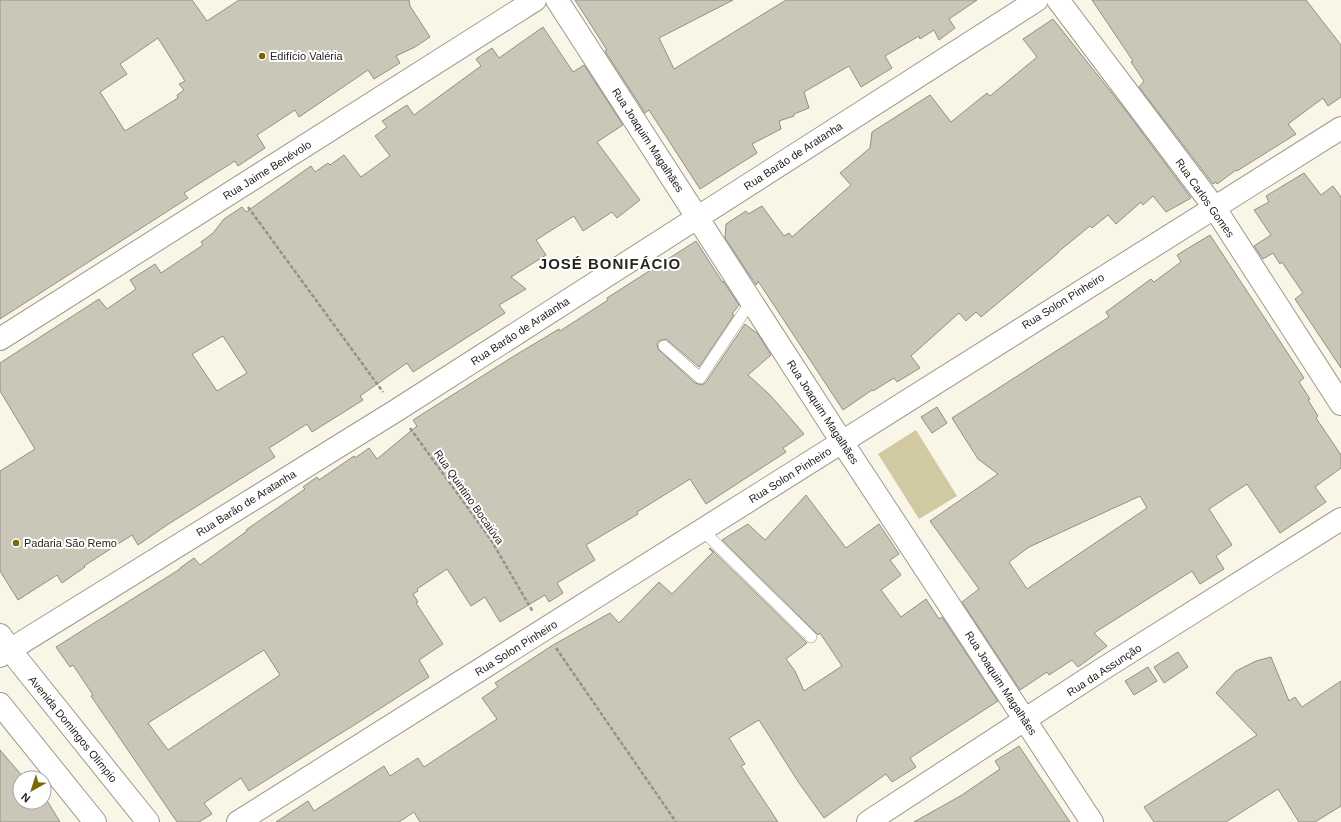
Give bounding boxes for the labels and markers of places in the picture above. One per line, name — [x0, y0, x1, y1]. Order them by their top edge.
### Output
place label: Edifício Valéria — [270, 50, 343, 62]
marker: Edifício Valéria — [257, 51, 267, 61]
place label: Padaria São Remo — [24, 537, 117, 549]
marker: Padaria São Remo — [11, 538, 21, 548]

